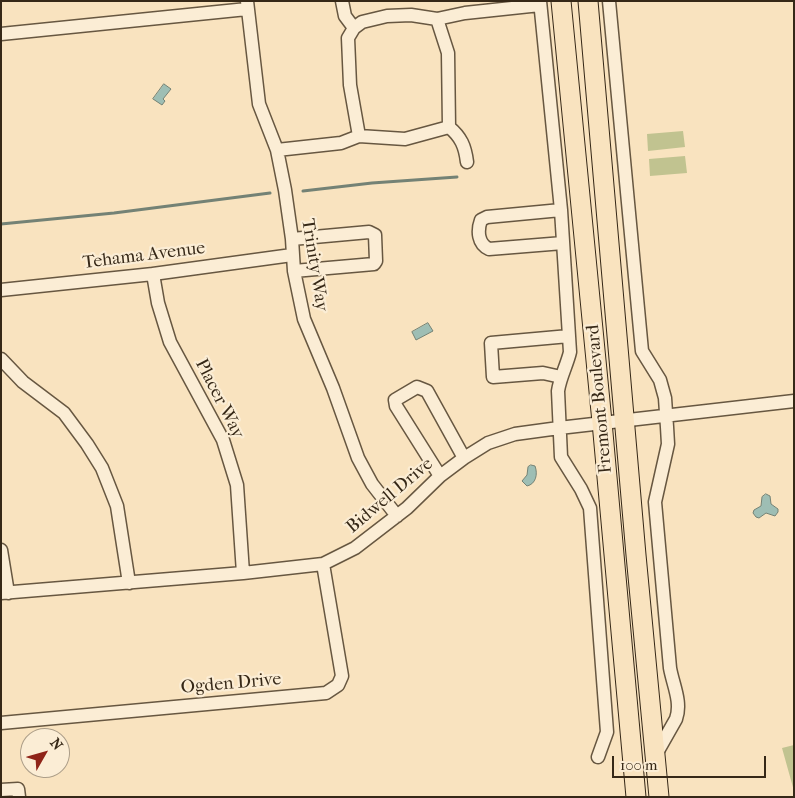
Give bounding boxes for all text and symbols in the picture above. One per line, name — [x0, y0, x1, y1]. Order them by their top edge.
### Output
street label: Trinity Way — [296, 217, 332, 313]
street label: Tehama Avenue — [82, 238, 206, 274]
street label: Fremont Boulevard — [583, 324, 617, 474]
street label: Placer Way — [190, 356, 248, 442]
street label: Bidwell Drive — [342, 454, 438, 538]
street label: Ogden Drive — [180, 669, 282, 699]
north arrow — [20, 728, 70, 778]
text: N — [46, 735, 66, 753]
scale bar — [615, 746, 769, 778]
text: 100 m — [620, 756, 658, 774]

